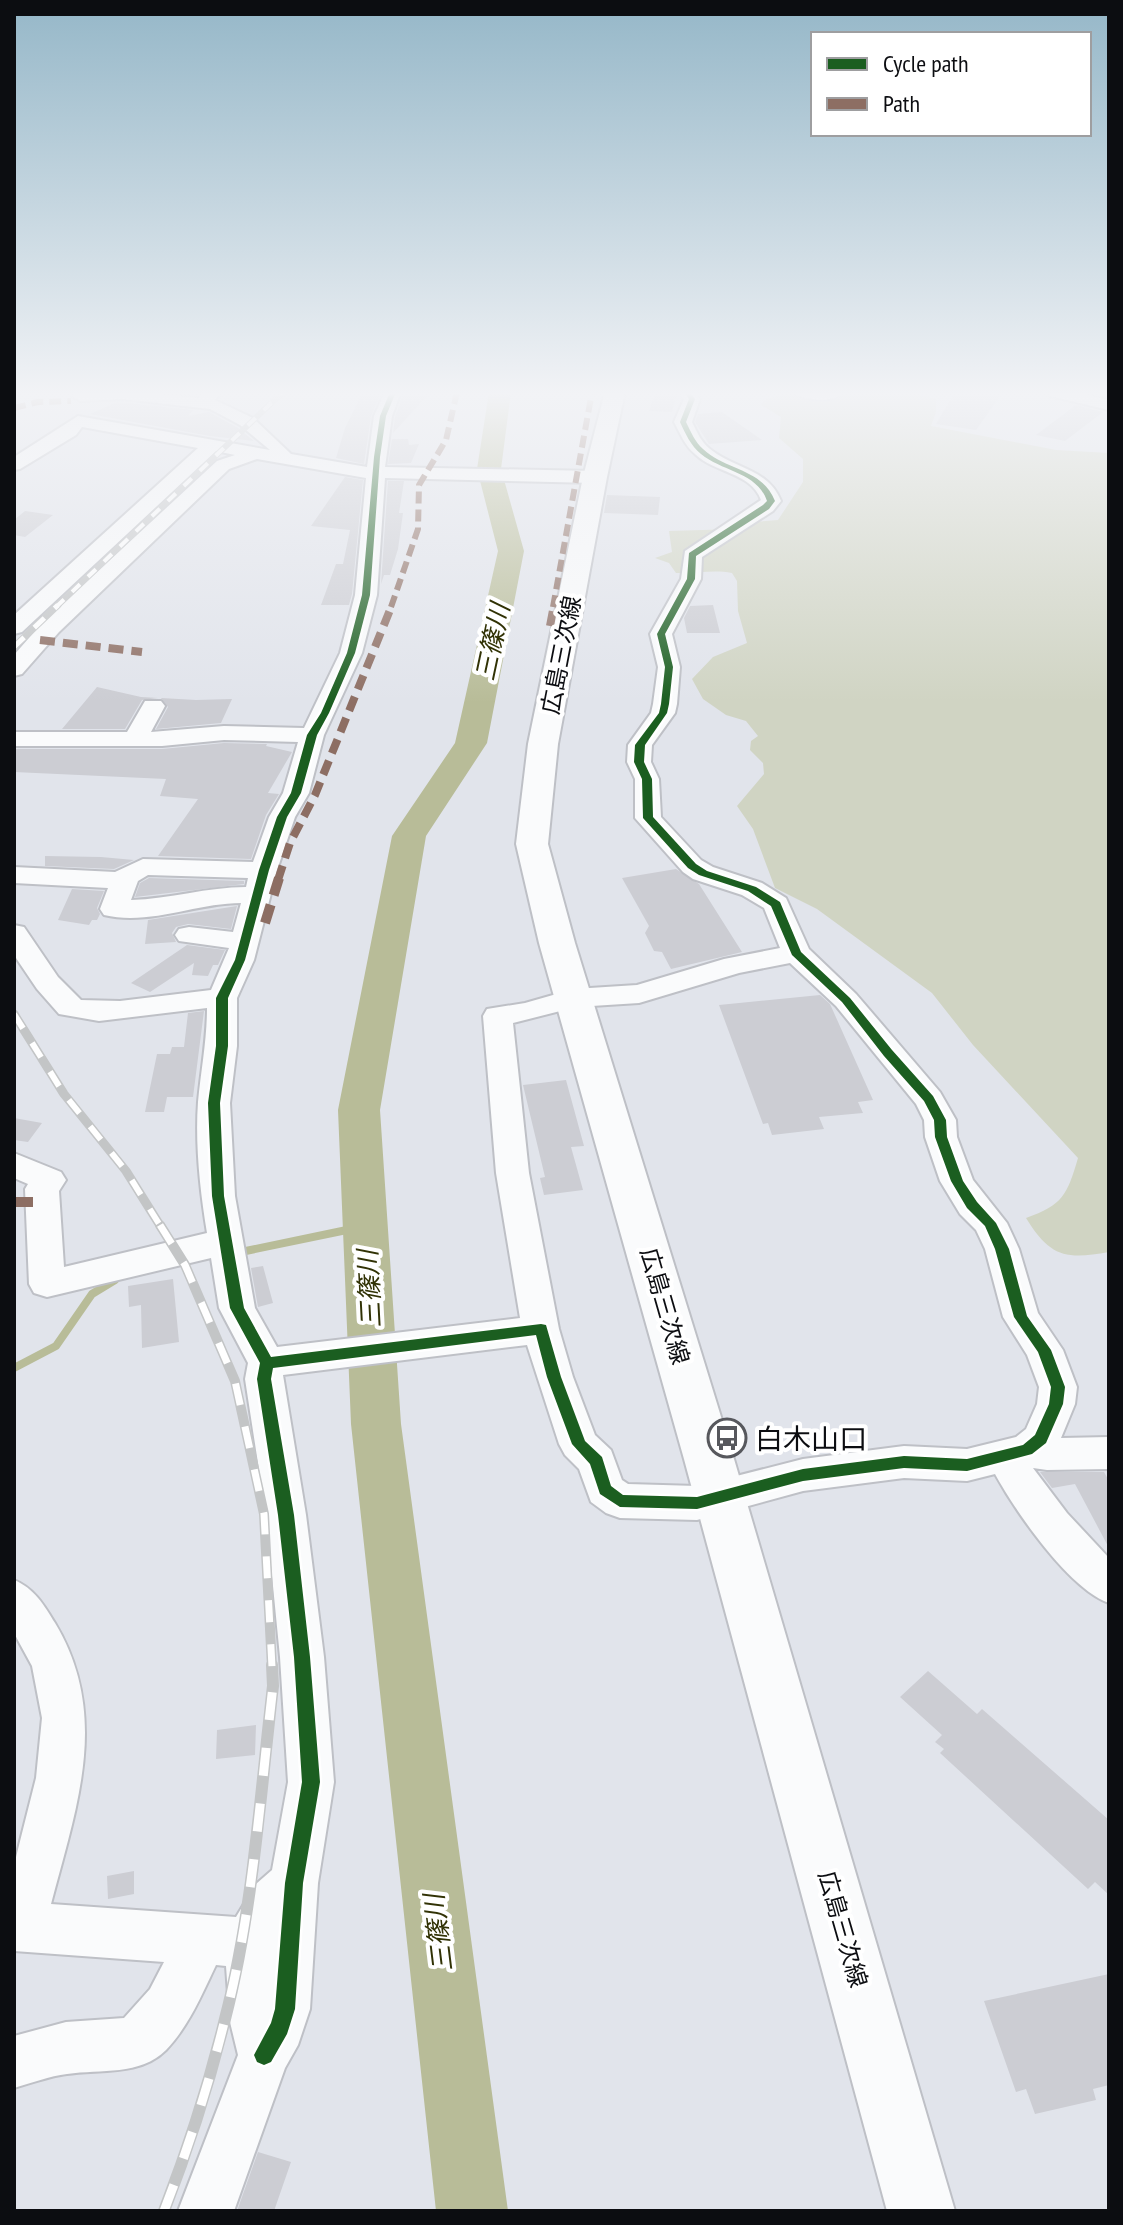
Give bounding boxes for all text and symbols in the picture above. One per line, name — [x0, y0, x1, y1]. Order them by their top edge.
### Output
legend — [811, 32, 1091, 136]
text: Cycle path — [883, 48, 969, 79]
text: Path — [883, 88, 920, 119]
street label: 広島三次線 — [534, 593, 588, 717]
water label: 三篠川 — [468, 597, 517, 684]
street label: 広島三次線 — [634, 1244, 696, 1368]
water label: 三篠川 — [350, 1246, 388, 1329]
bus stop icon: 白木山口 — [706, 1417, 748, 1459]
place label: 白木山口 — [755, 1420, 867, 1457]
street label: 広島三次線 — [812, 1867, 874, 1991]
water label: 三篠川 — [417, 1889, 459, 1974]

